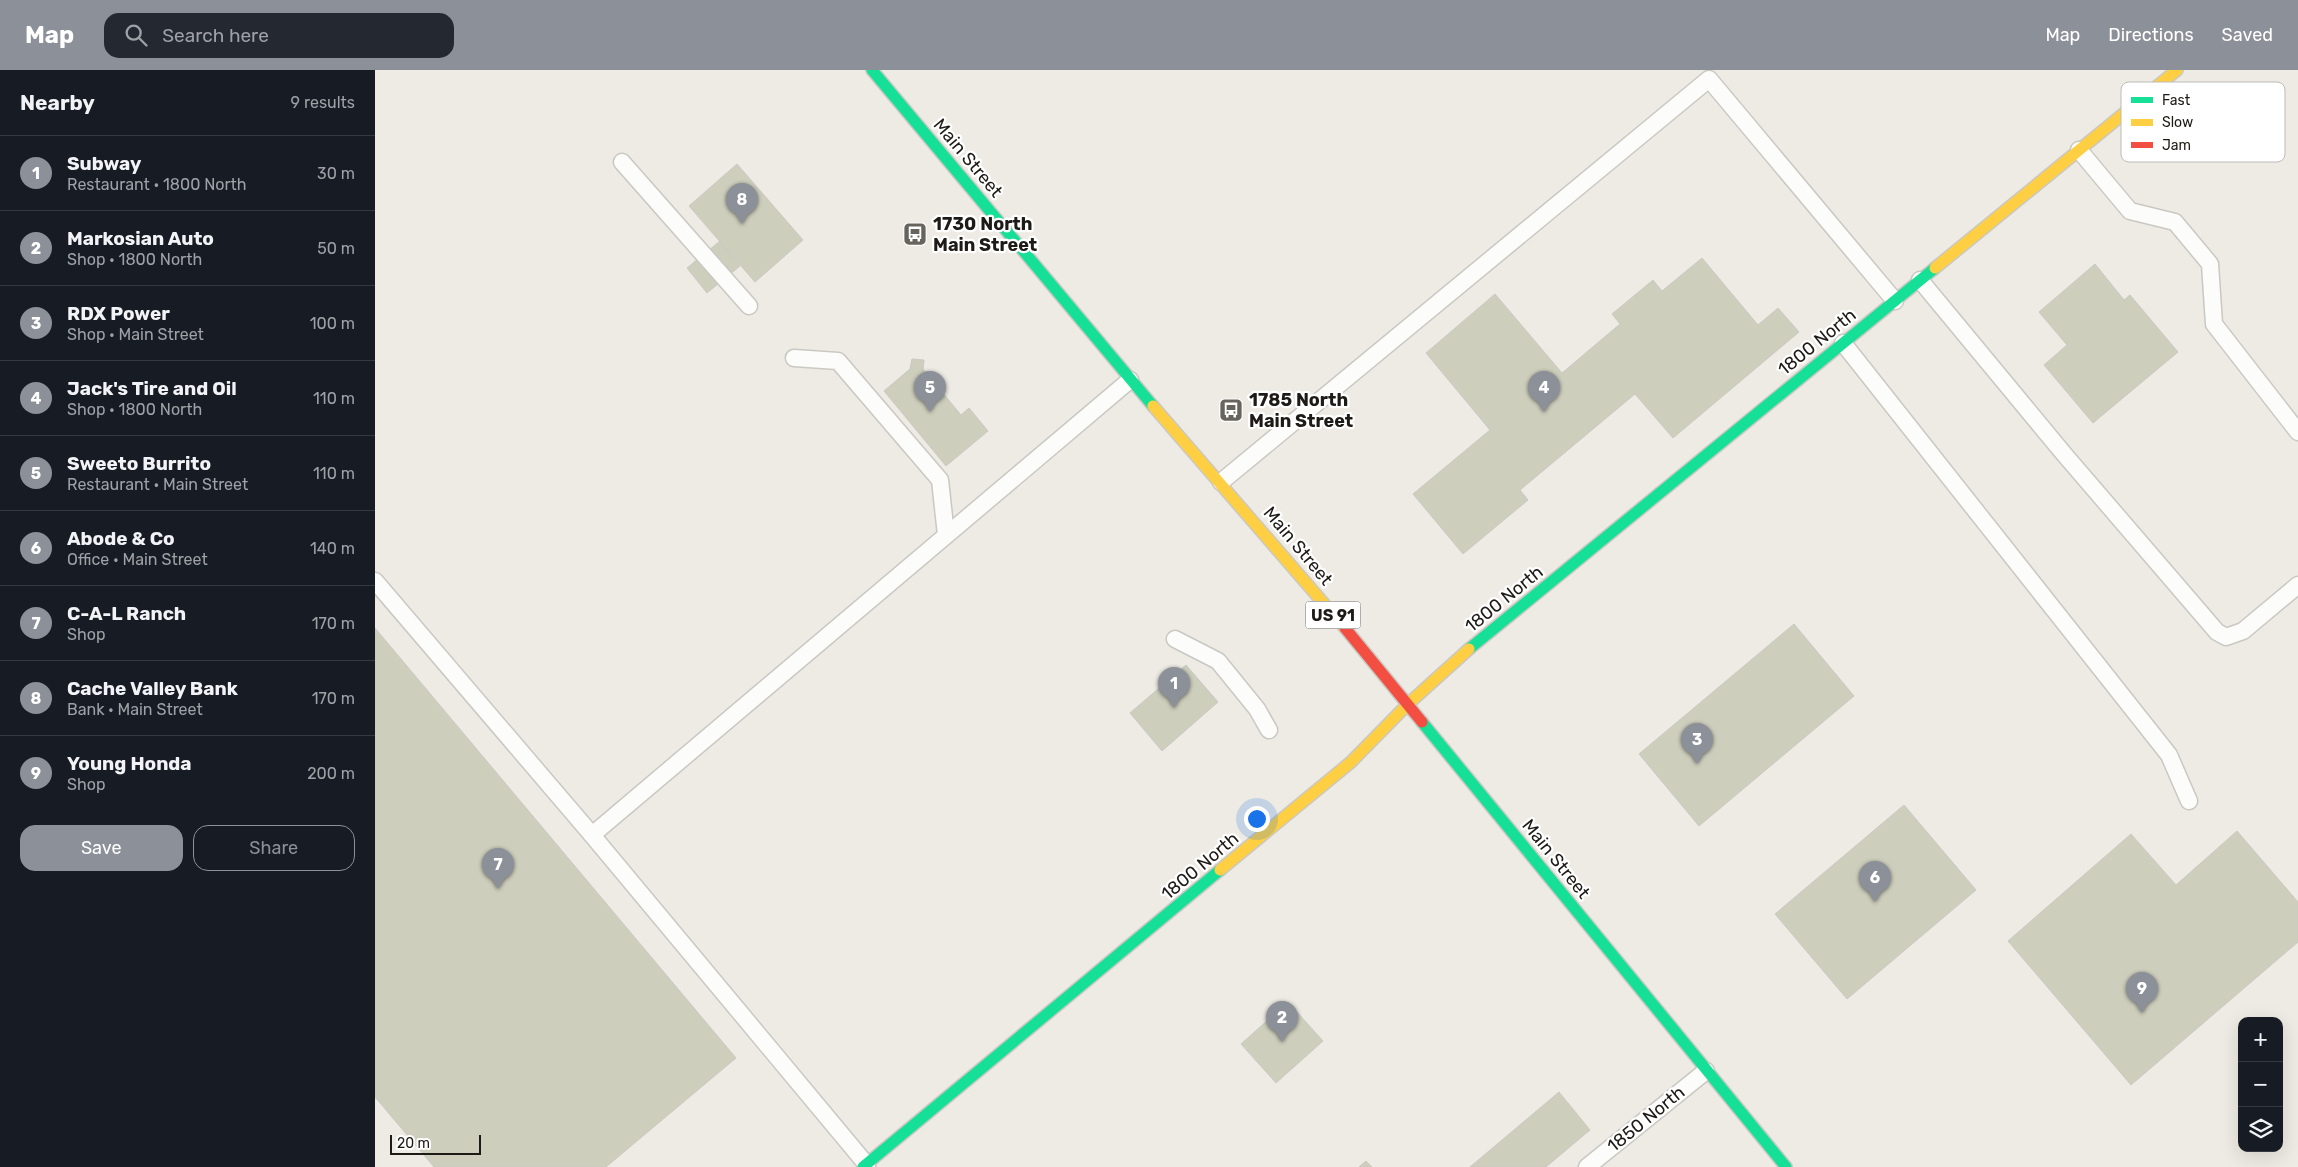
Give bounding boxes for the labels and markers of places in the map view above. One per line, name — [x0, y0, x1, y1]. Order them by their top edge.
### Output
pin: 8 — [726, 183, 758, 224]
place label: 1730 North Main Street — [933, 213, 1037, 256]
bus stop icon: 1730 North Main Street — [902, 221, 928, 247]
pin: 5 — [914, 371, 946, 412]
pin: 4 — [1528, 371, 1560, 412]
place label: 1785 North Main Street — [1249, 389, 1353, 432]
bus stop icon: 1785 North Main Street — [1218, 397, 1244, 423]
pin: 1 — [1158, 667, 1190, 708]
pin: 3 — [1681, 723, 1713, 764]
pin: 7 — [482, 848, 514, 889]
pin: 6 — [1859, 861, 1891, 902]
pin: 9 — [2126, 972, 2158, 1013]
pin: 2 — [1266, 1001, 1298, 1042]

